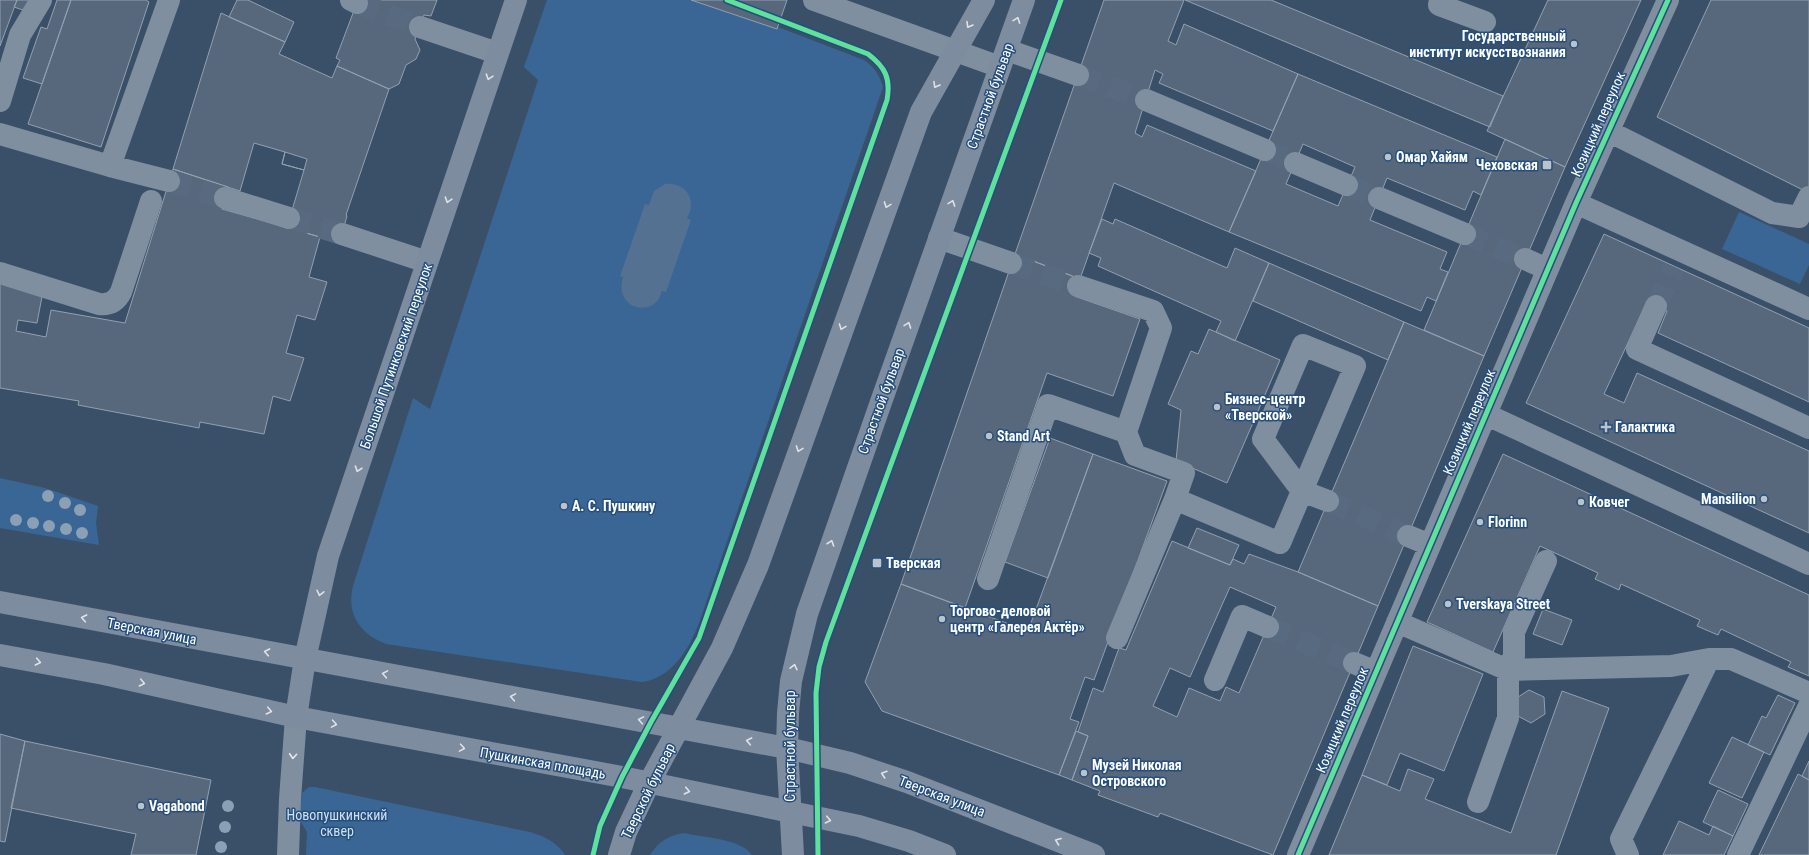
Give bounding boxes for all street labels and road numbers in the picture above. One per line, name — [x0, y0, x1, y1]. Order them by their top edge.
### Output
street label: Страстной бульвар — [963, 41, 1017, 151]
street label: Козицкий переулок — [1568, 69, 1628, 179]
street label: Большой Путинковский переулок — [357, 261, 435, 451]
street label: Страстной бульвар — [854, 346, 908, 456]
street label: Козицкий переулок — [1440, 367, 1499, 477]
street label: Тверская улица — [106, 614, 198, 648]
street label: Козицкий переулок — [1313, 665, 1372, 775]
street label: Страстной бульвар — [782, 690, 798, 802]
street label: Тверской бульвар — [618, 740, 678, 841]
street label: Пушкинская площадь — [479, 744, 607, 782]
street label: Тверская улица — [897, 772, 987, 820]

